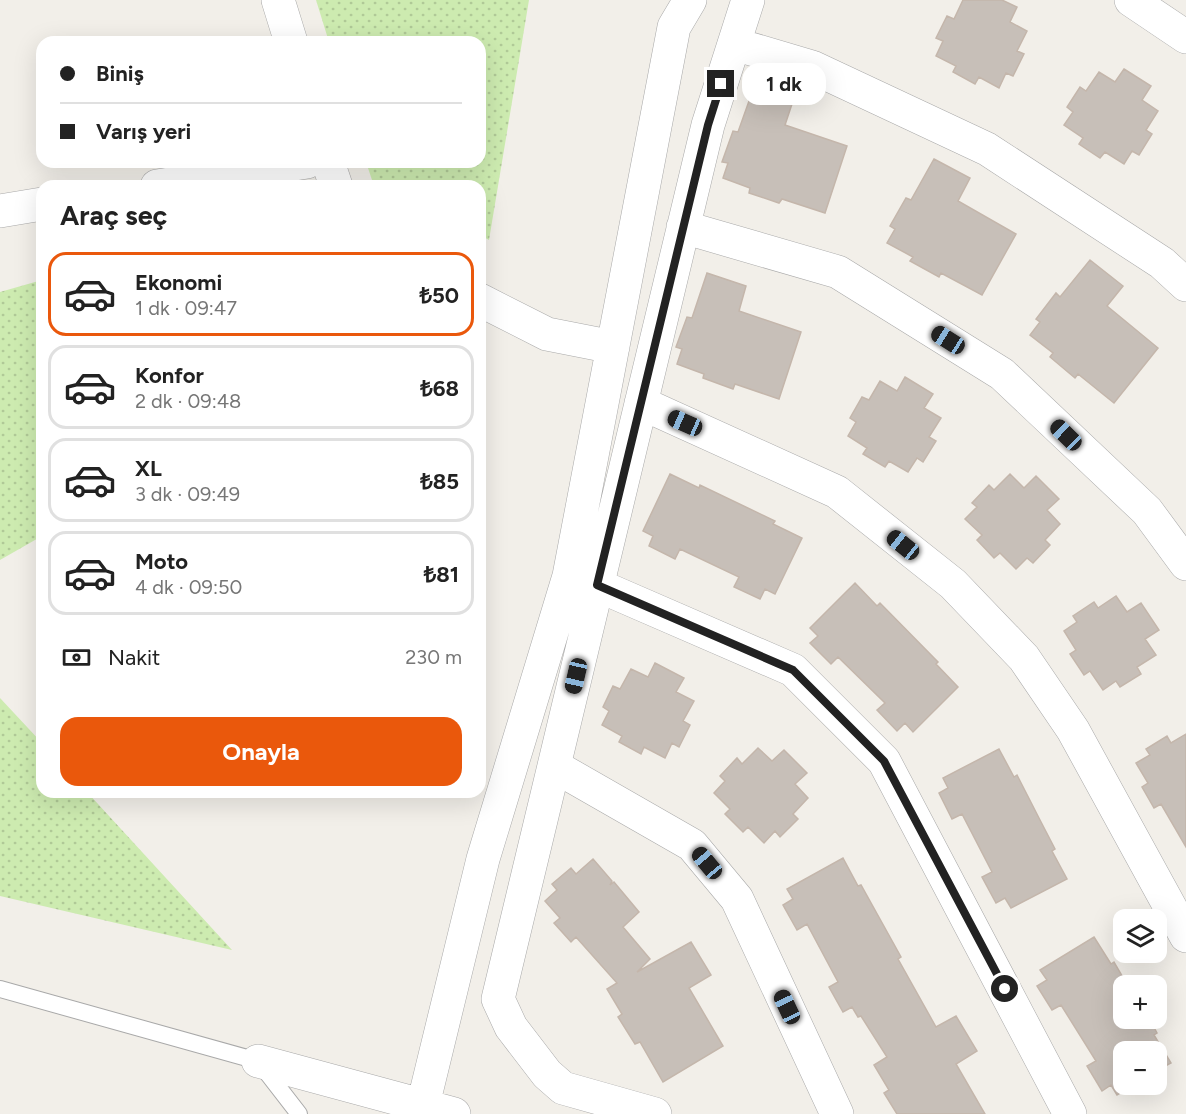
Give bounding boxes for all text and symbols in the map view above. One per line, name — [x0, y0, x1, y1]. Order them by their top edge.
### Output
text: Biniş — [96, 60, 144, 87]
callout: 1 dk — [742, 63, 826, 105]
route end — [707, 70, 734, 97]
text: 1 dk — [766, 72, 802, 96]
text: Varış yeri — [96, 118, 191, 145]
text: Araç seç — [60, 199, 167, 232]
icon: car — [63, 267, 117, 321]
text: Ekonomi — [135, 269, 222, 296]
text: ₺50 — [419, 282, 459, 309]
text: 1 dk · 09:47 — [135, 296, 237, 320]
car — [928, 323, 968, 357]
icon: car — [63, 360, 117, 414]
text: Konfor — [135, 362, 204, 389]
text: ₺68 — [420, 375, 459, 402]
text: 2 dk · 09:48 — [135, 389, 241, 413]
car — [665, 407, 705, 439]
car — [1047, 416, 1085, 454]
icon: car — [63, 453, 117, 507]
text: XL — [135, 455, 162, 482]
text: ₺85 — [420, 468, 459, 495]
text: 3 dk · 09:49 — [135, 482, 240, 506]
car — [883, 527, 923, 563]
icon: car — [63, 546, 117, 600]
text: Moto — [135, 548, 188, 575]
text: ₺81 — [424, 561, 459, 588]
text: 4 dk · 09:50 — [135, 575, 242, 599]
icon: cash — [60, 641, 93, 674]
text: Nakit — [108, 644, 160, 671]
text: 230 m — [405, 645, 462, 669]
car — [563, 656, 589, 696]
button: Onayla — [60, 717, 462, 786]
car — [689, 843, 725, 883]
map controls — [1113, 909, 1167, 1095]
button: layers — [1113, 909, 1167, 963]
route start — [991, 975, 1018, 1002]
button: + — [1113, 975, 1167, 1029]
car — [771, 987, 803, 1027]
button: − — [1113, 1041, 1167, 1095]

